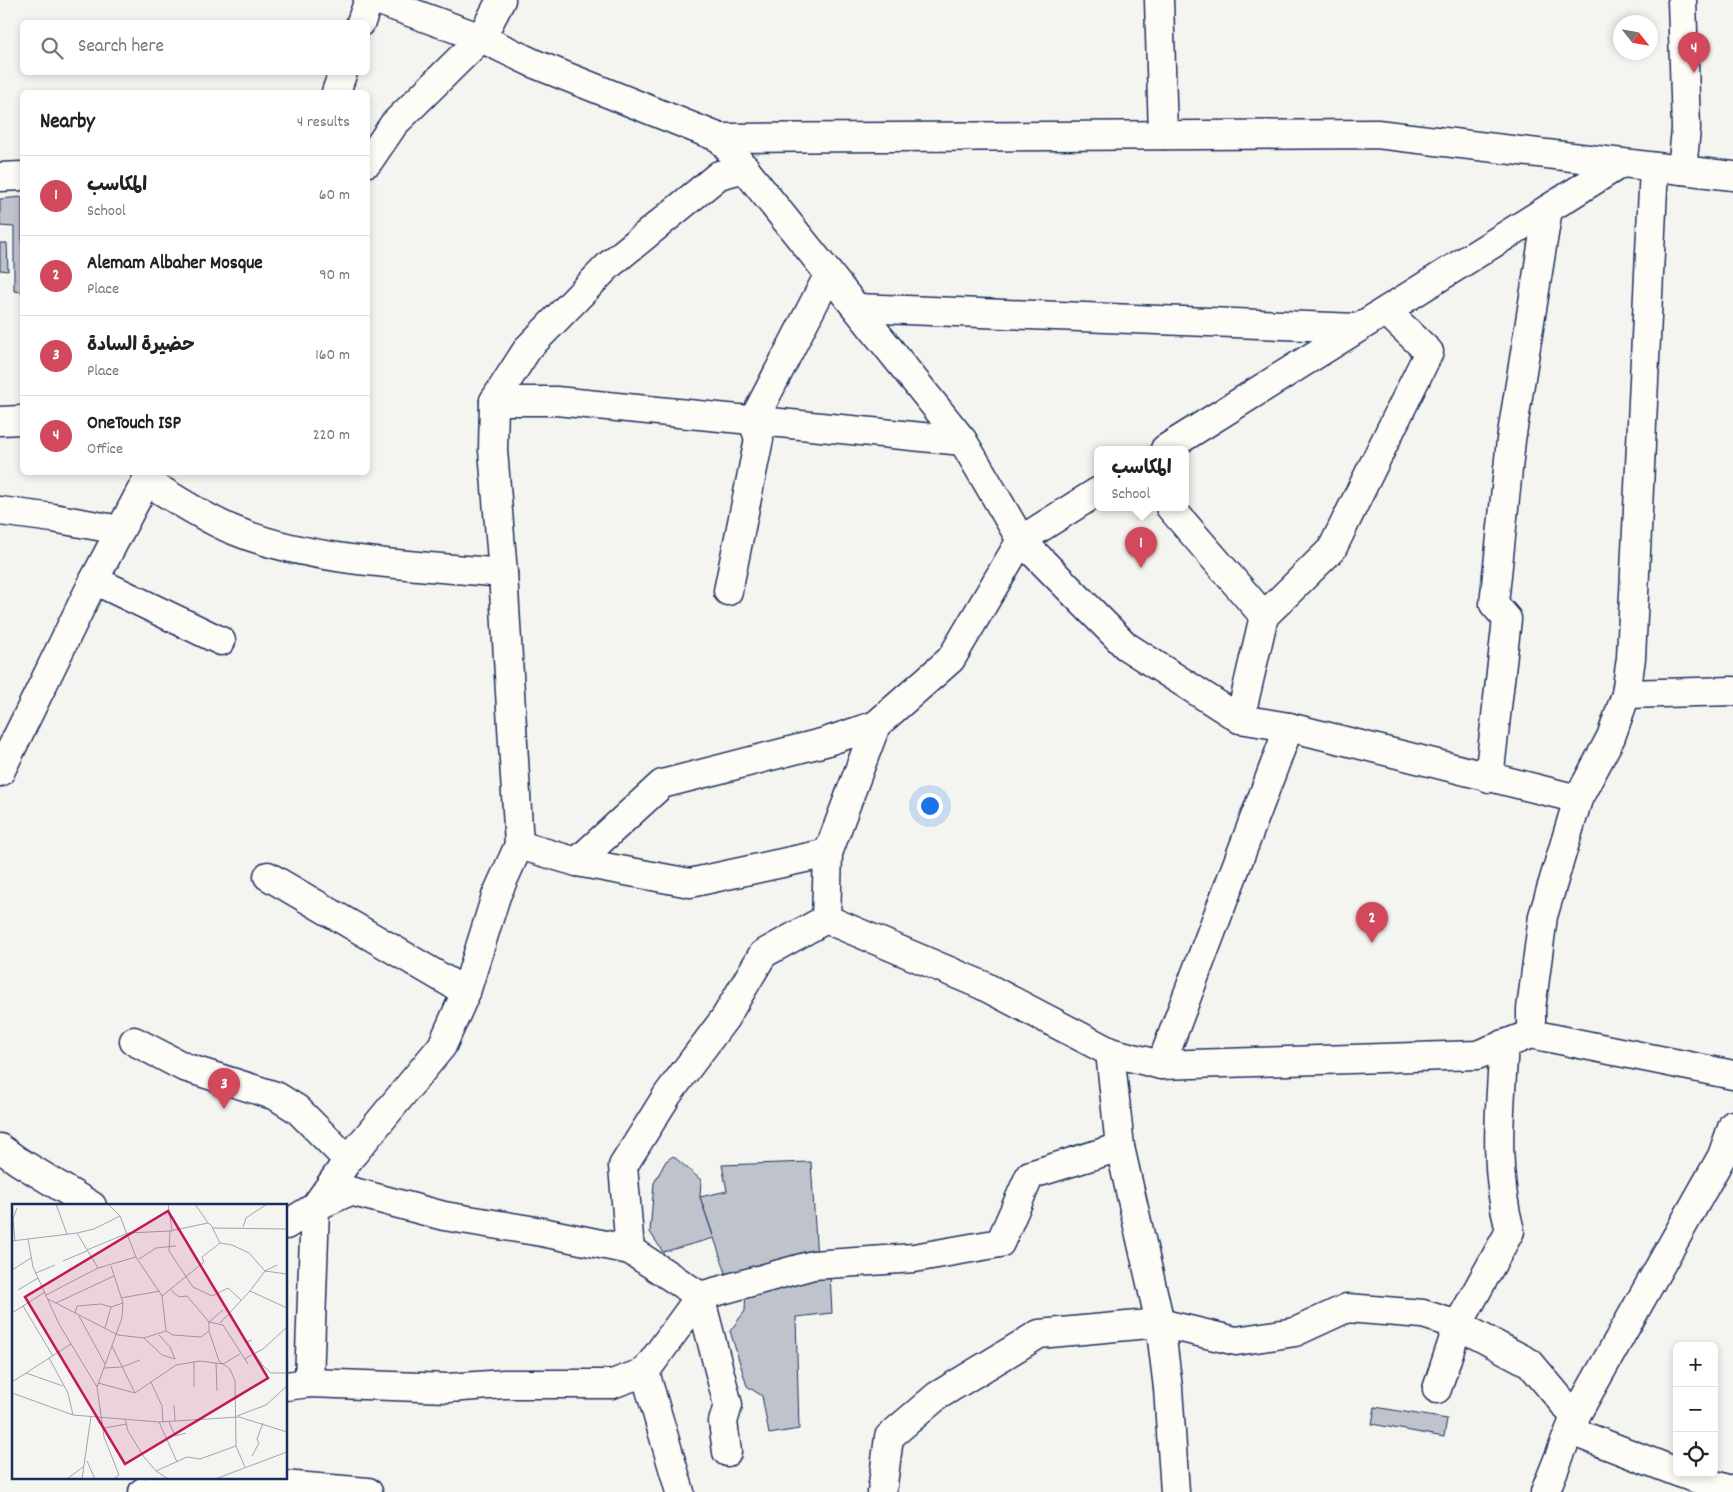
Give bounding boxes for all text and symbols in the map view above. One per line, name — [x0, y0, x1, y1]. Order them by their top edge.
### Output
north arrow — [1613, 15, 1658, 60]
search box — [20, 20, 370, 75]
pin: 4 — [1678, 32, 1710, 73]
icon: search — [38, 34, 66, 62]
text: Search here — [78, 34, 164, 61]
text: Nearby — [40, 108, 95, 138]
text: 4 results — [297, 111, 350, 134]
text: المكاسب — [87, 173, 147, 200]
text: 1 — [54, 184, 58, 207]
text: 60 m — [319, 184, 350, 207]
text: School — [87, 200, 126, 223]
text: Alemam Albaher Mosque — [87, 251, 263, 278]
text: 2 — [53, 264, 60, 287]
text: 90 m — [319, 264, 350, 287]
text: Place — [87, 278, 119, 301]
text: حضيرة السادة — [87, 333, 195, 360]
text: 3 — [52, 344, 60, 367]
text: 160 m — [315, 344, 350, 367]
text: Place — [87, 360, 119, 383]
text: OneTouch ISP — [87, 411, 181, 438]
text: 4 — [53, 424, 59, 447]
text: 220 m — [313, 424, 350, 447]
text: Office — [87, 438, 123, 461]
popup — [1094, 446, 1189, 511]
text: المكاسب — [1111, 456, 1172, 483]
text: School — [1111, 483, 1150, 506]
pin: 1 — [1125, 527, 1157, 568]
your location — [917, 793, 943, 819]
pin: 2 — [1356, 902, 1388, 943]
pin: 3 — [208, 1068, 240, 1109]
inset map — [12, 1204, 288, 1480]
map controls — [1673, 1342, 1718, 1477]
button: + — [1673, 1342, 1718, 1387]
button: − — [1673, 1387, 1718, 1432]
button: locate — [1673, 1432, 1718, 1477]

